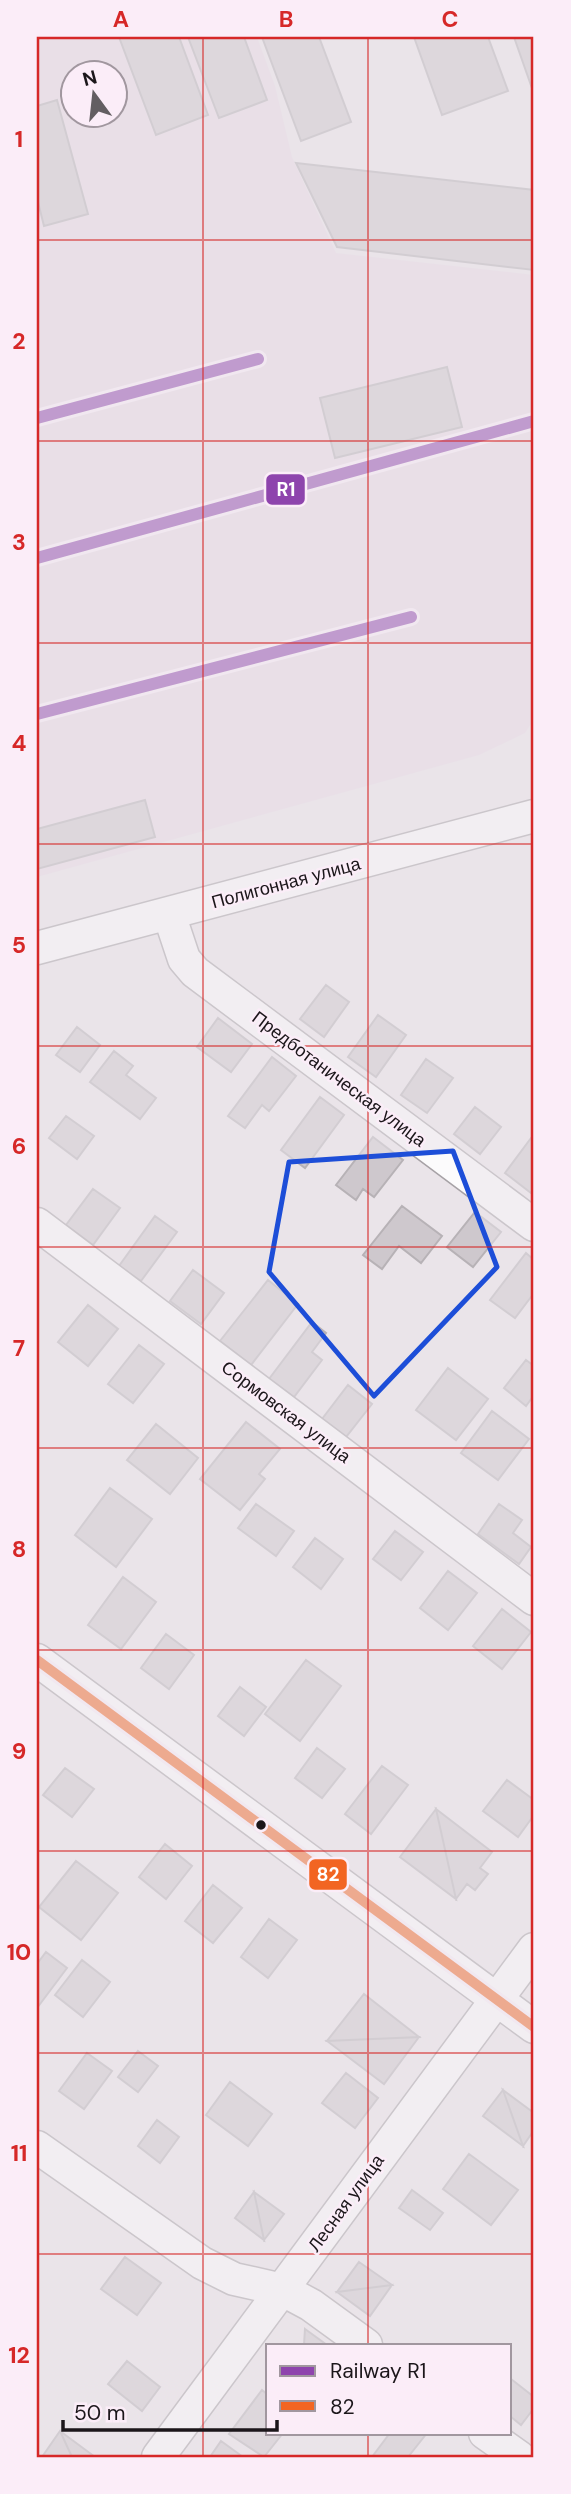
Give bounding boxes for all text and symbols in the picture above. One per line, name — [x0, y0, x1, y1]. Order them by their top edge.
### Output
text: A — [113, 4, 129, 34]
text: B — [279, 4, 293, 34]
text: C — [442, 4, 458, 34]
north arrow — [60, 60, 130, 130]
text: N — [80, 64, 100, 92]
text: 1 — [15, 124, 23, 154]
text: 2 — [12, 326, 26, 356]
line badge: R1 — [265, 473, 306, 506]
text: R1 — [277, 477, 295, 502]
text: 3 — [12, 527, 26, 557]
text: 4 — [12, 728, 27, 758]
street label: Полигонная улица — [209, 851, 364, 914]
text: 5 — [12, 930, 26, 960]
street label: Предботаническая улица — [247, 1006, 432, 1153]
text: 6 — [12, 1131, 26, 1161]
text: 7 — [13, 1333, 25, 1363]
street label: Сормовская улица — [216, 1355, 356, 1469]
text: 8 — [12, 1534, 26, 1564]
text: 9 — [12, 1736, 26, 1766]
unlabelled marker — [254, 1818, 268, 1832]
line badge: 82 — [308, 1858, 348, 1891]
text: 82 — [317, 1862, 339, 1887]
text: 10 — [7, 1937, 31, 1967]
text: 11 — [11, 2138, 27, 2168]
street label: Лесная улица — [303, 2149, 390, 2256]
text: 12 — [8, 2340, 30, 2370]
legend — [266, 2344, 512, 2434]
text: Railway R1 — [330, 2357, 426, 2385]
scale bar — [63, 2389, 276, 2433]
text: 82 — [330, 2393, 355, 2421]
text: 50 m — [74, 2399, 125, 2427]

